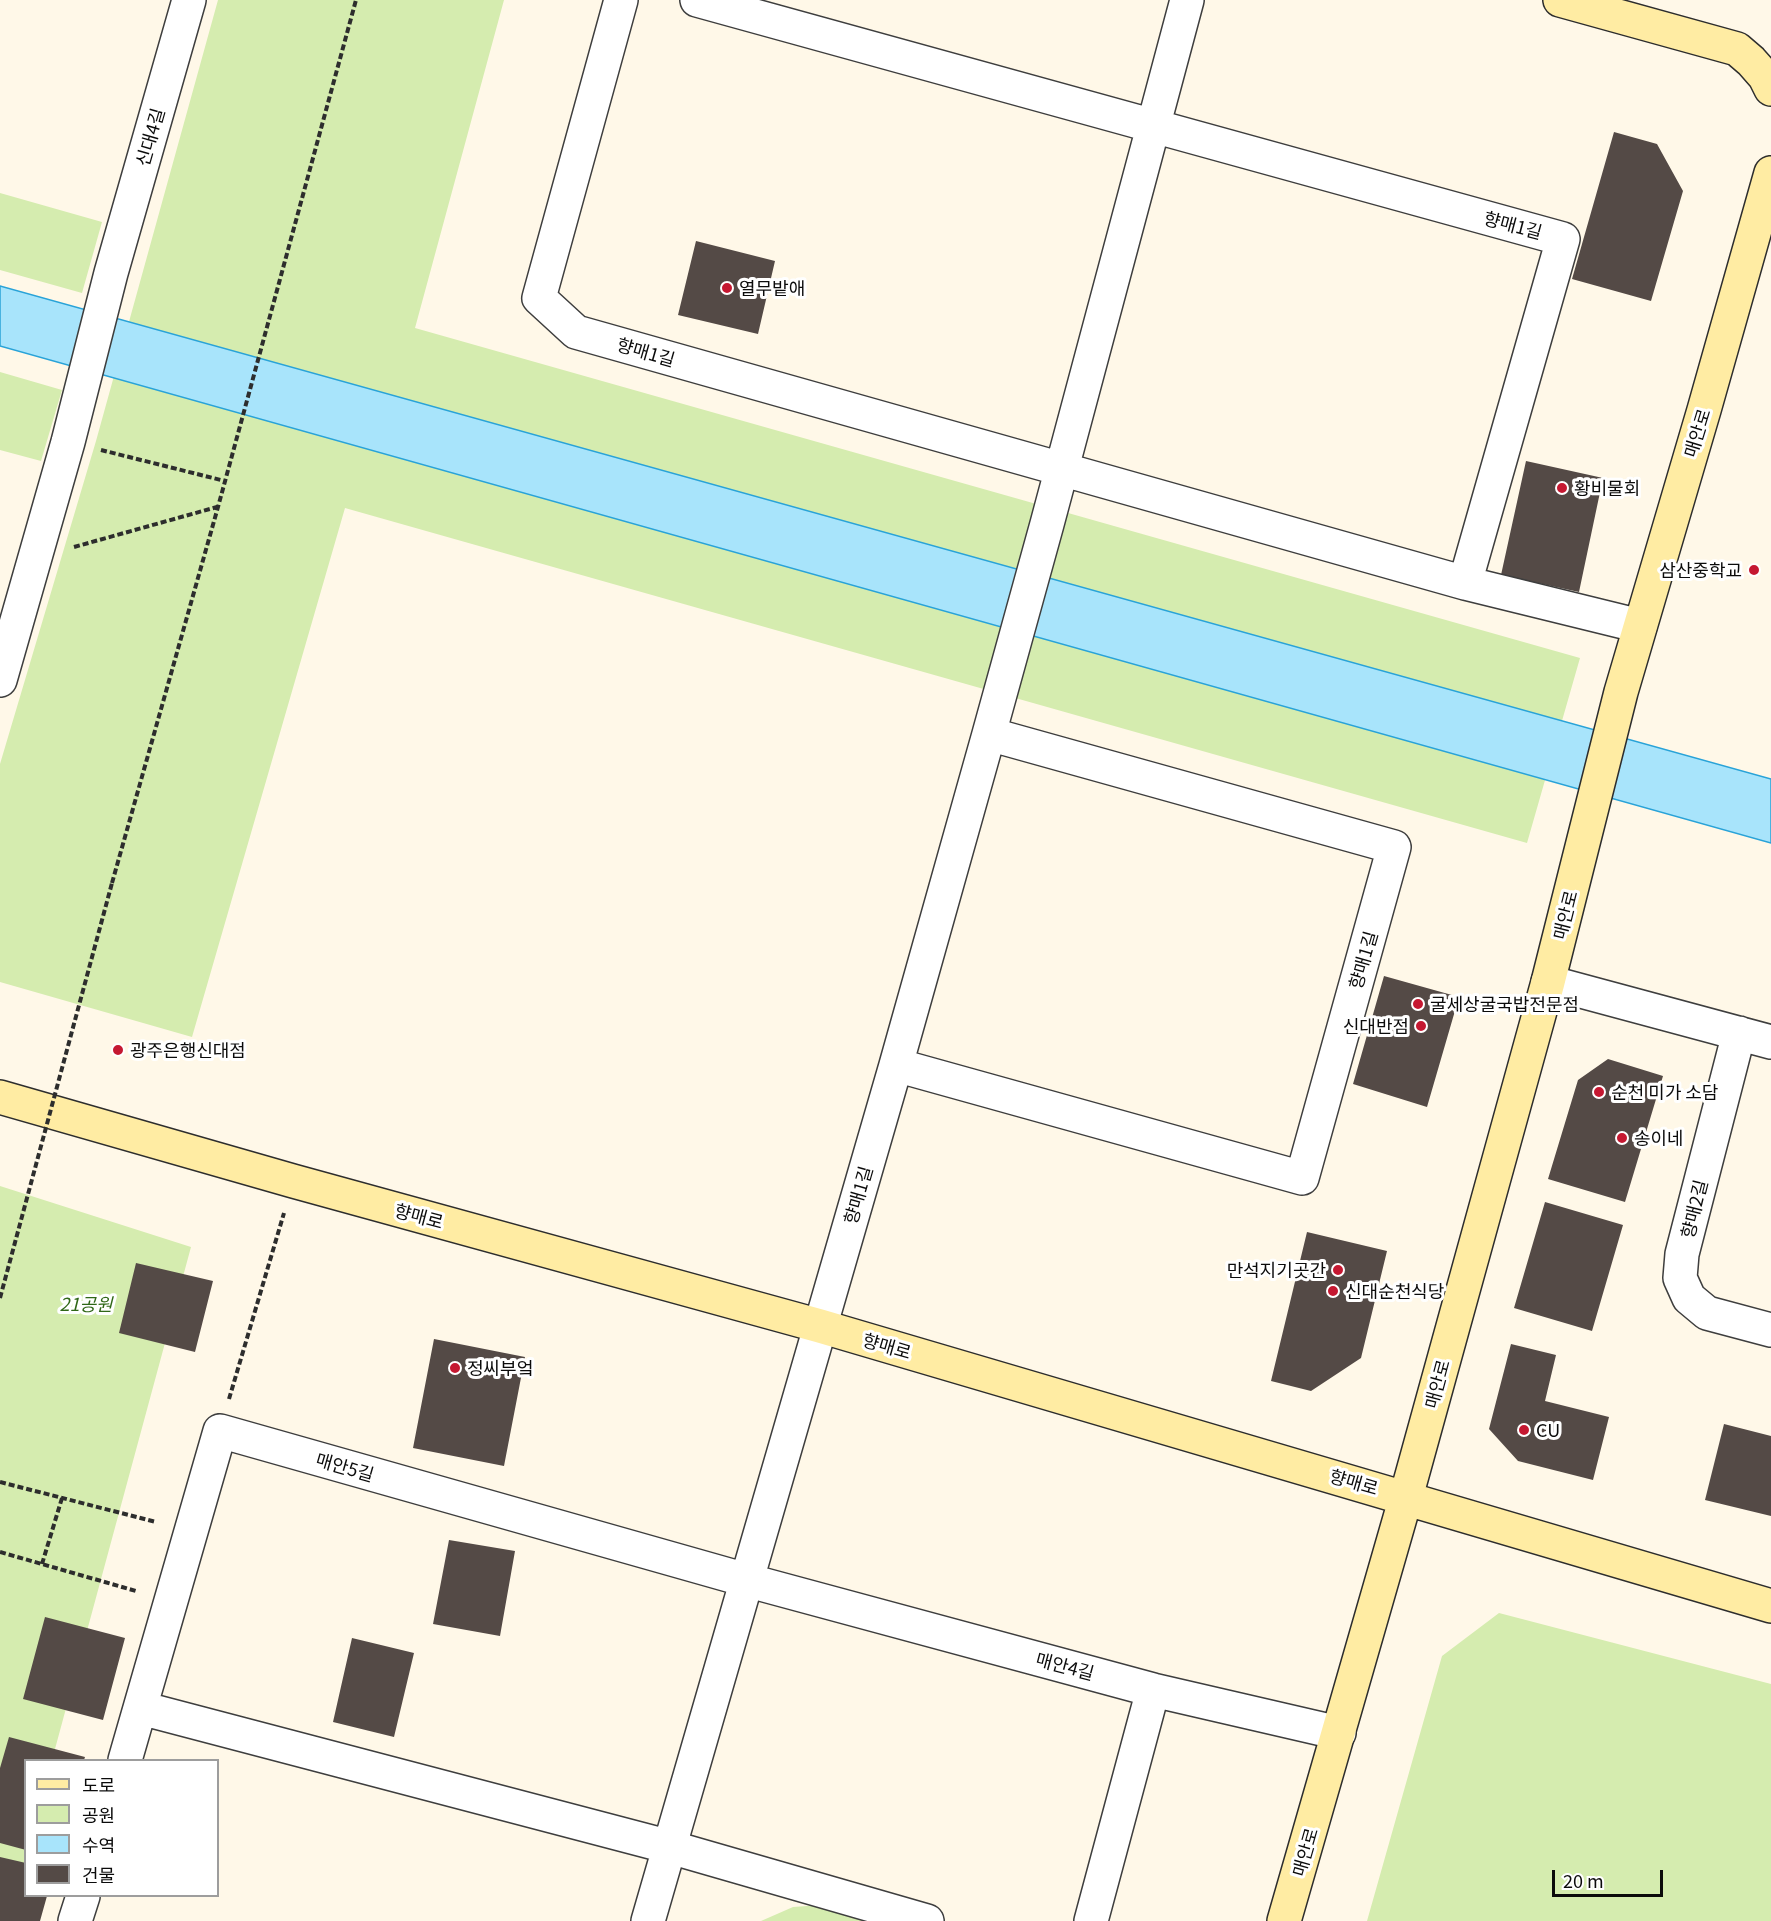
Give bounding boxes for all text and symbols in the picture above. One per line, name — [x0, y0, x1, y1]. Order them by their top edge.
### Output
street label: 신대4길 — [131, 105, 169, 169]
street label: 향매1길 — [1481, 207, 1545, 243]
place label: 열무밭애 — [739, 277, 805, 299]
marker: 열무밭애 — [720, 281, 734, 295]
street label: 향매1길 — [614, 333, 678, 371]
street label: 매안로 — [1679, 406, 1715, 460]
place label: 황비물회 — [1574, 477, 1640, 499]
marker: 황비물회 — [1555, 481, 1569, 495]
place label: 삼산중학교 — [1659, 559, 1742, 581]
marker: 삼산중학교 — [1747, 563, 1761, 577]
street label: 매안로 — [1549, 888, 1581, 942]
street label: 향매1길 — [1344, 928, 1382, 992]
place label: 굴세상굴국밥전문점 — [1430, 993, 1579, 1015]
marker: 굴세상굴국밥전문점 — [1411, 997, 1425, 1011]
place label: 신대반점 — [1343, 1015, 1409, 1037]
marker: 신대반점 — [1414, 1019, 1428, 1033]
place label: 광주은행신대점 — [130, 1039, 246, 1061]
marker: 광주은행신대점 — [111, 1043, 125, 1057]
place label: 순천 미가 소담 — [1611, 1081, 1718, 1103]
marker: 순천 미가 소담 — [1592, 1085, 1606, 1099]
place label: 송이네 — [1634, 1127, 1684, 1149]
marker: 송이네 — [1615, 1131, 1629, 1145]
street label: 향매1길 — [839, 1163, 877, 1227]
street label: 향매2길 — [1676, 1177, 1712, 1241]
street label: 향매로 — [392, 1199, 446, 1233]
place label: 만석지기곳간 — [1227, 1259, 1326, 1281]
marker: 만석지기곳간 — [1331, 1263, 1345, 1277]
place label: 신대순천식당 — [1345, 1280, 1444, 1302]
marker: 신대순천식당 — [1326, 1284, 1340, 1298]
park label: 21공원 — [59, 1293, 113, 1315]
street label: 향매로 — [860, 1329, 914, 1363]
place label: 정씨부엌 — [467, 1357, 533, 1379]
street label: 매안로 — [1420, 1357, 1454, 1411]
marker: 정씨부엌 — [448, 1361, 462, 1375]
place label: CU — [1536, 1419, 1560, 1441]
marker: CU — [1517, 1423, 1531, 1437]
street label: 매안5길 — [313, 1448, 377, 1486]
street label: 향매로 — [1327, 1465, 1381, 1499]
street label: 매안4길 — [1033, 1648, 1097, 1684]
legend — [24, 1759, 219, 1897]
text: 도로 — [82, 1771, 115, 1797]
text: 공원 — [82, 1801, 115, 1827]
street label: 매안로 — [1288, 1825, 1322, 1879]
text: 수역 — [82, 1831, 115, 1857]
scale bar — [1555, 1858, 1666, 1896]
text: 건물 — [82, 1861, 115, 1887]
text: 20 m — [1563, 1867, 1604, 1893]

